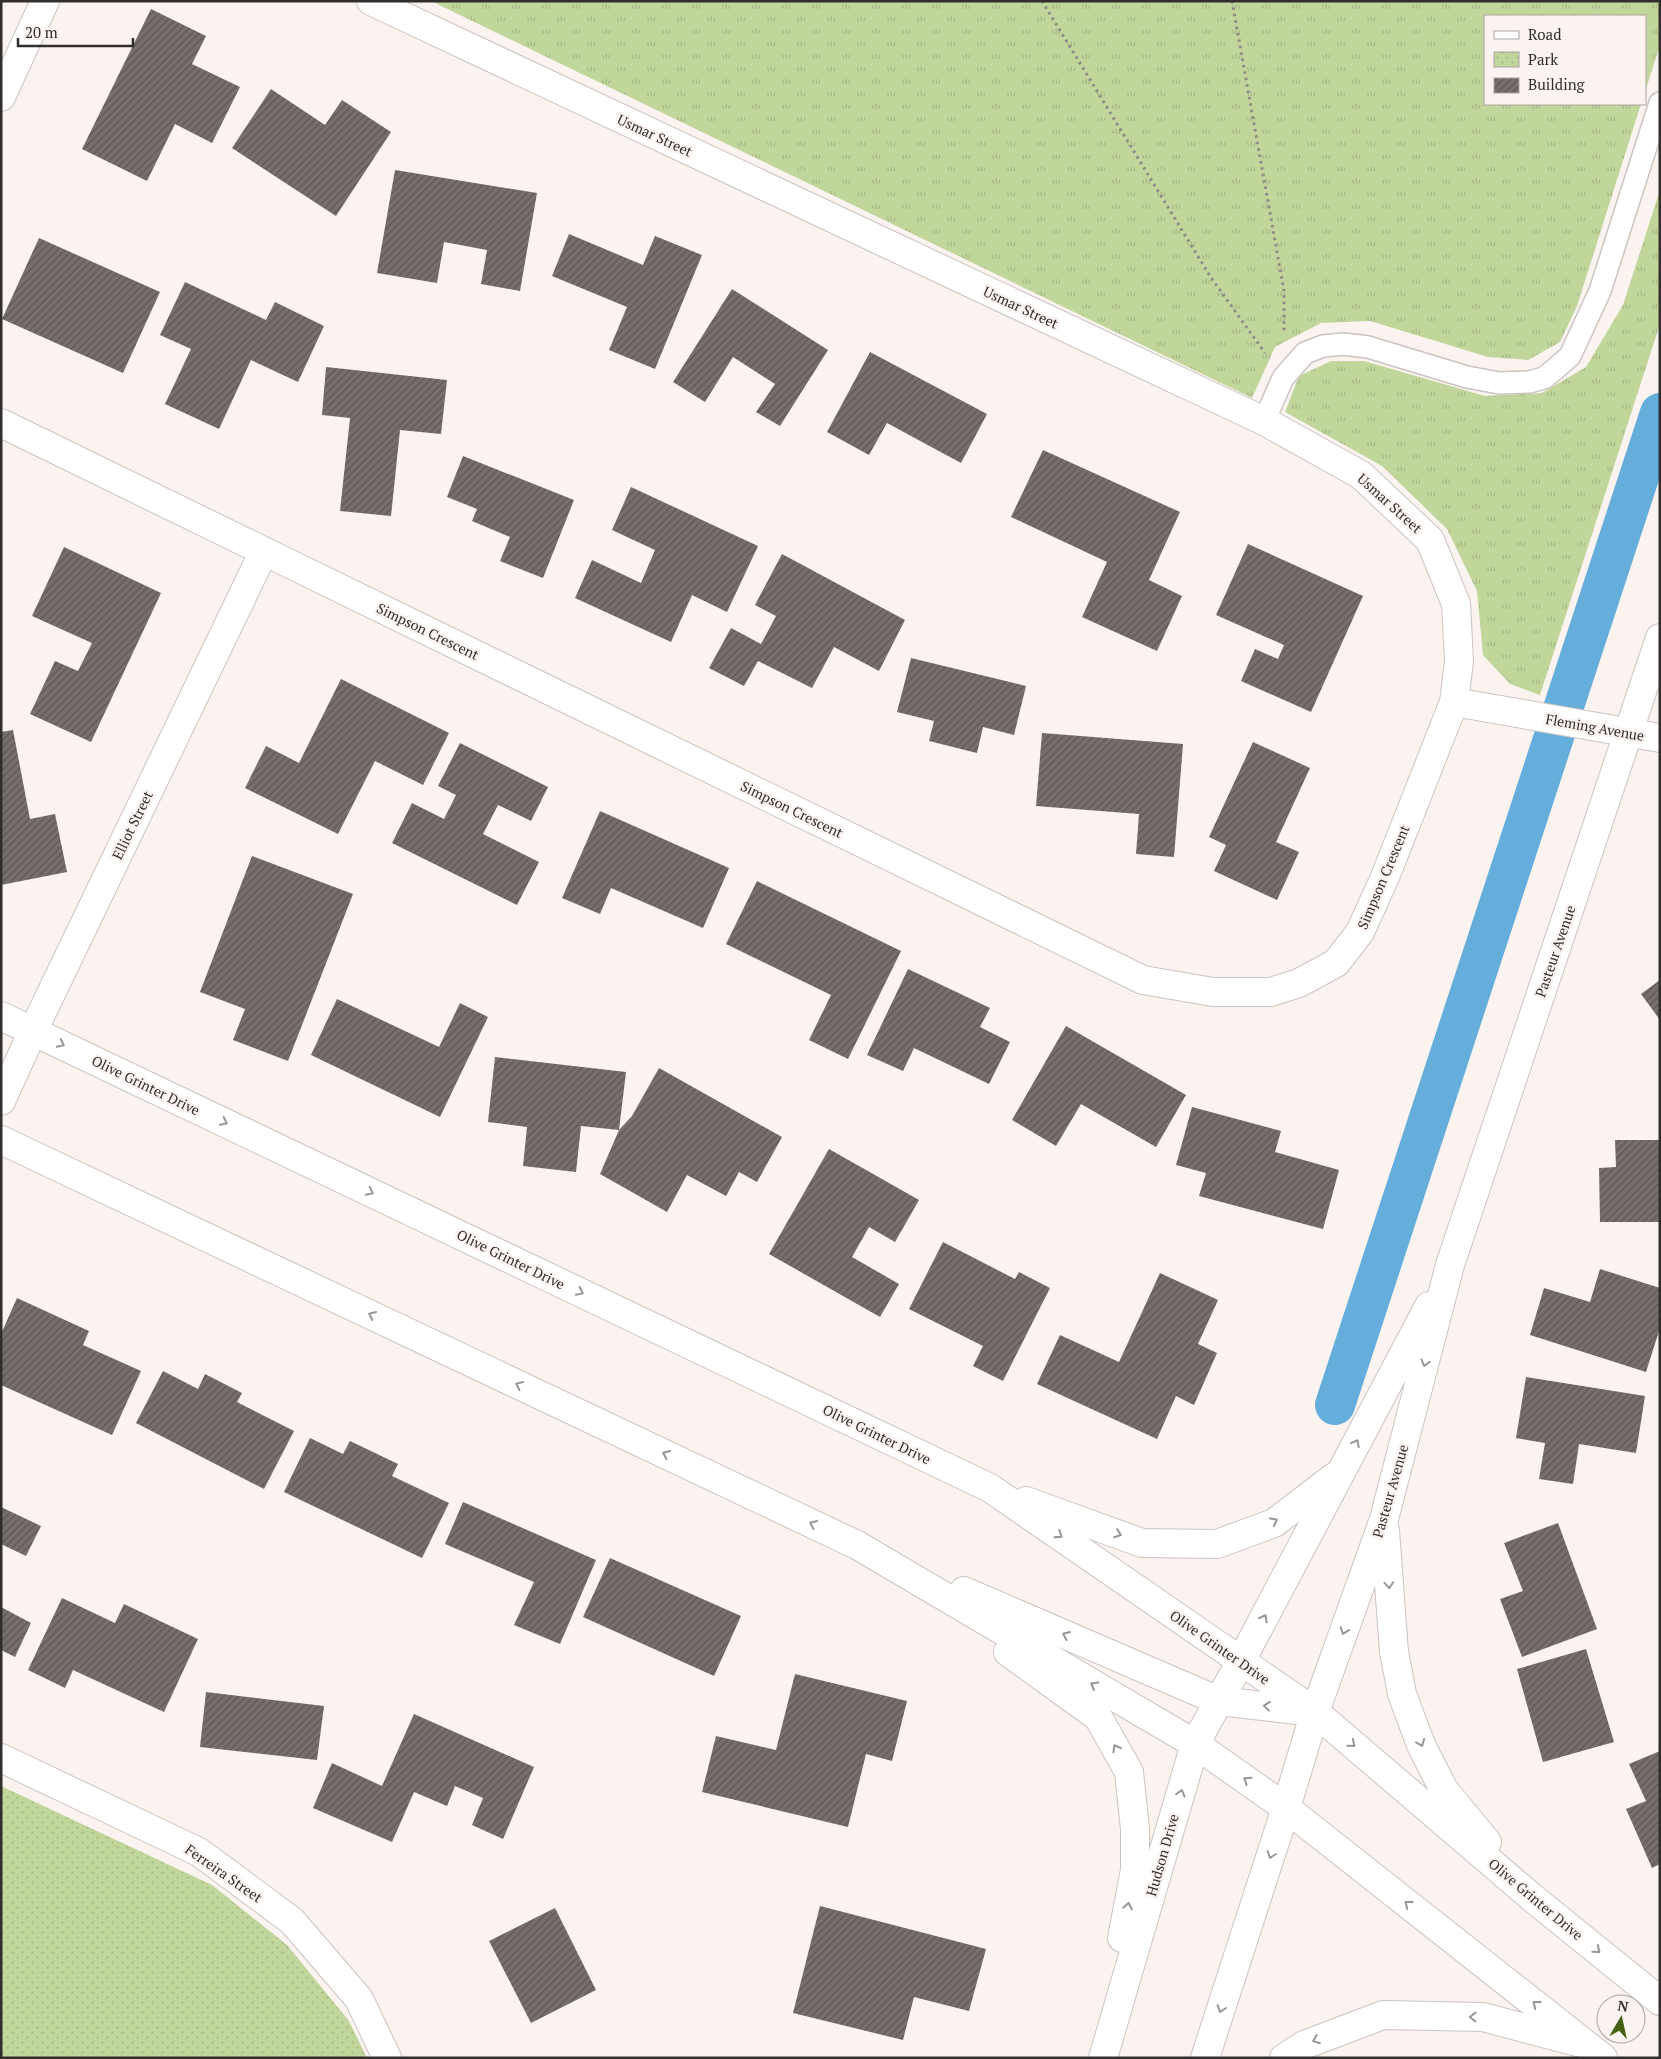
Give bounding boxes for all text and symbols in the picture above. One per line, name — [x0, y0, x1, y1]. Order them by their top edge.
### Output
scale bar — [18, 15, 132, 47]
legend — [1484, 15, 1646, 105]
text: 20 m — [25, 22, 58, 42]
text: Road — [1528, 24, 1561, 44]
text: Park — [1528, 49, 1558, 69]
text: Building — [1528, 74, 1586, 94]
street label: Usmar Street — [614, 109, 696, 161]
street label: Usmar Street — [980, 281, 1062, 333]
street label: Usmar Street — [1354, 469, 1427, 538]
street label: Simpson Crescent — [374, 598, 483, 664]
street label: Fleming Avenue — [1544, 709, 1646, 745]
street label: Simpson Crescent — [738, 776, 847, 842]
street label: Elliot Street — [107, 787, 157, 863]
street label: Simpson Crescent — [1352, 821, 1414, 932]
street label: Pasteur Avenue — [1530, 902, 1580, 1000]
one-way arrow — [56, 1038, 65, 1048]
street label: Olive Grinter Drive — [89, 1051, 203, 1119]
one-way arrow — [218, 1116, 227, 1126]
one-way arrow — [365, 1186, 374, 1196]
street label: Olive Grinter Drive — [454, 1225, 568, 1293]
one-way arrow — [575, 1286, 584, 1296]
one-way arrow — [368, 1311, 377, 1322]
one-way arrow — [1420, 1359, 1431, 1367]
one-way arrow — [515, 1381, 524, 1391]
street label: Olive Grinter Drive — [820, 1400, 934, 1468]
one-way arrow — [1350, 1439, 1360, 1448]
street label: Pasteur Avenue — [1368, 1442, 1412, 1540]
one-way arrow — [662, 1450, 671, 1461]
one-way arrow — [1269, 1518, 1278, 1528]
one-way arrow — [809, 1520, 818, 1530]
one-way arrow — [1113, 1528, 1122, 1538]
one-way arrow — [1054, 1529, 1063, 1539]
one-way arrow — [1383, 1581, 1394, 1589]
street label: Olive Grinter Drive — [1166, 1605, 1274, 1689]
one-way arrow — [1258, 1614, 1268, 1623]
one-way arrow — [1340, 1626, 1350, 1634]
one-way arrow — [1062, 1630, 1071, 1641]
one-way arrow — [1091, 1681, 1100, 1691]
one-way arrow — [1263, 1701, 1271, 1712]
one-way arrow — [1347, 1738, 1356, 1747]
one-way arrow — [1414, 1738, 1425, 1747]
one-way arrow — [1112, 1745, 1122, 1754]
one-way arrow — [1243, 1777, 1252, 1786]
one-way arrow — [1175, 1789, 1185, 1797]
street label: Hudson Drive — [1141, 1812, 1183, 1898]
street label: Ferreira Street — [182, 1839, 267, 1907]
one-way arrow — [1267, 1850, 1277, 1858]
street label: Olive Grinter Drive — [1485, 1854, 1587, 1944]
one-way arrow — [1122, 1902, 1132, 1911]
one-way arrow — [1405, 1902, 1414, 1910]
one-way arrow — [1591, 1944, 1600, 1953]
north arrow — [1596, 1994, 1646, 2044]
text: N — [1616, 1995, 1630, 2016]
one-way arrow — [1533, 2002, 1542, 2010]
one-way arrow — [1216, 2004, 1226, 2013]
one-way arrow — [1469, 2012, 1477, 2022]
one-way arrow — [1312, 2034, 1320, 2044]

